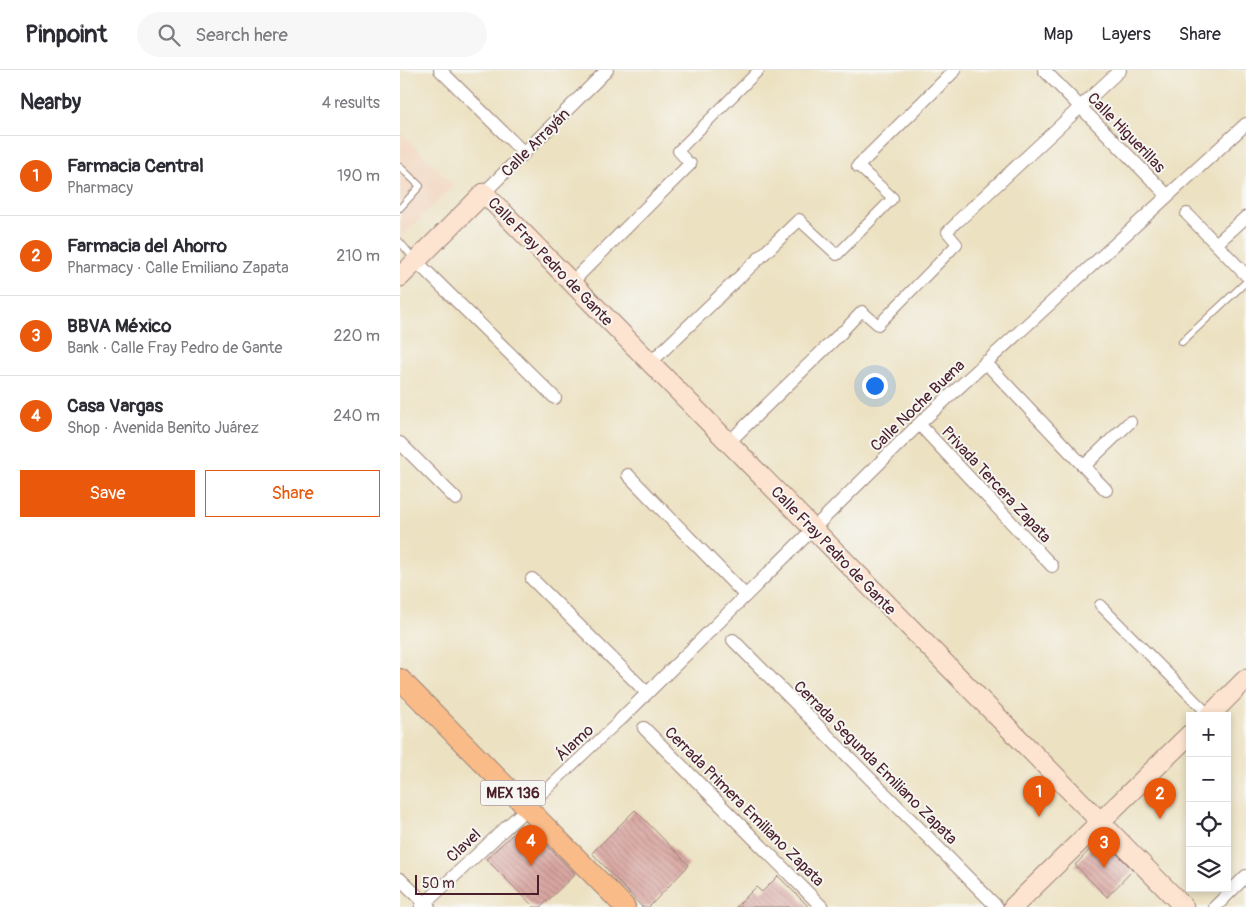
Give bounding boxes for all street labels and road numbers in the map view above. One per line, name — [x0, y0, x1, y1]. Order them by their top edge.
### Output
street label: Calle Higuerillas — [1083, 88, 1170, 177]
street label: Calle Arrayán — [497, 104, 574, 181]
street label: Calle Fray Pedro de Gante — [483, 193, 617, 330]
street label: Calle Noche Buena — [866, 356, 969, 456]
street label: Privada Tercera Zapata — [937, 422, 1055, 547]
street label: Calle Fray Pedro de Gante — [766, 482, 900, 619]
street label: Cerrada Segunda Emiliano Zapata — [789, 677, 961, 849]
street label: Álamo — [551, 720, 598, 765]
street label: Cerrada Primera Emiliano Zapata — [660, 723, 828, 891]
road number: MEX 136 — [480, 780, 546, 806]
street label: Clavel — [442, 825, 485, 867]

